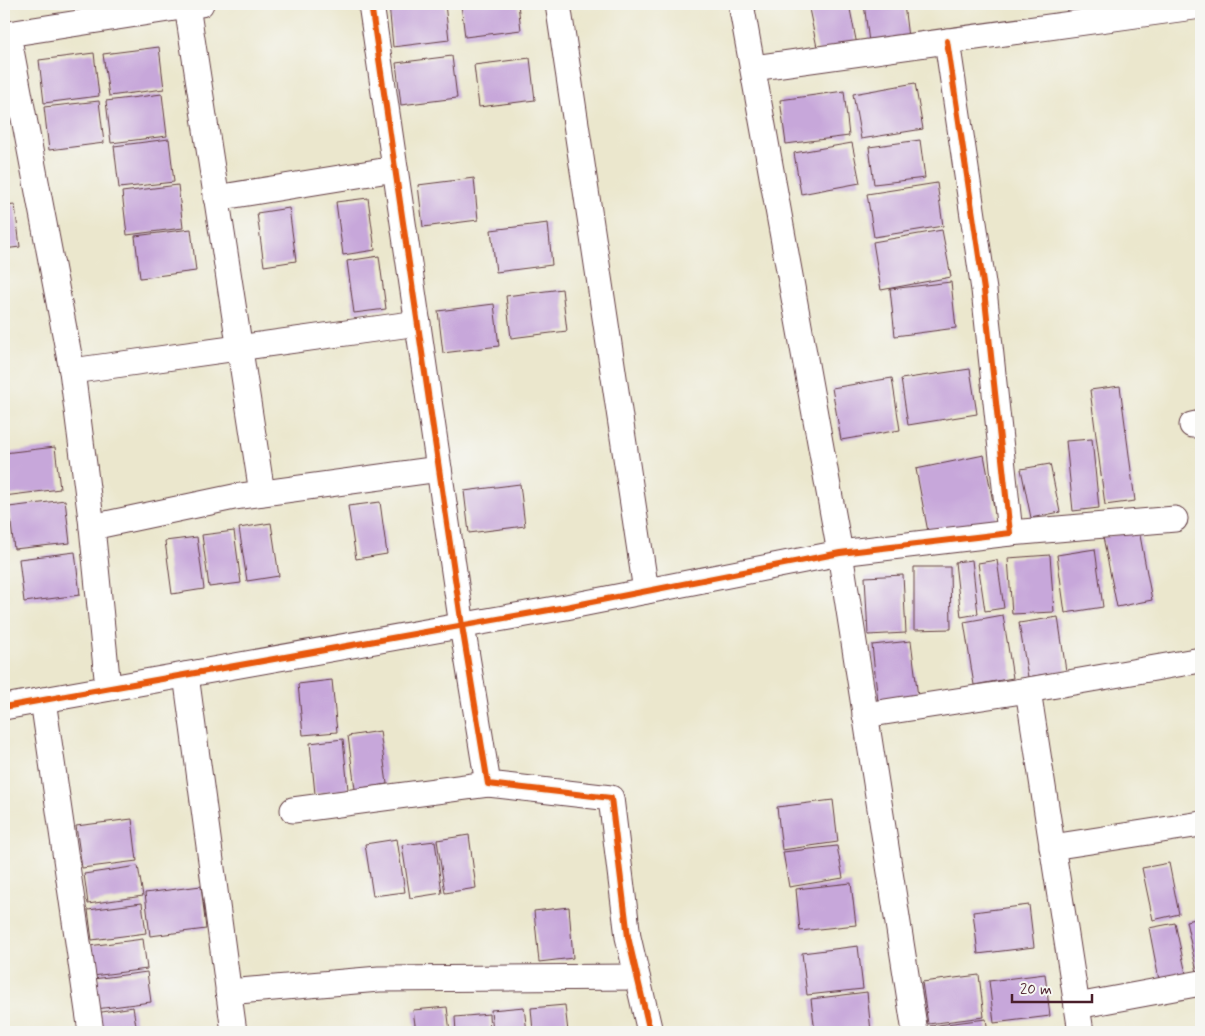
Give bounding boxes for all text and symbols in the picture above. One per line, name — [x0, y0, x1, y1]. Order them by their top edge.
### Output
scale bar — [1012, 971, 1092, 1003]
text: 20 m — [1020, 980, 1052, 1000]

